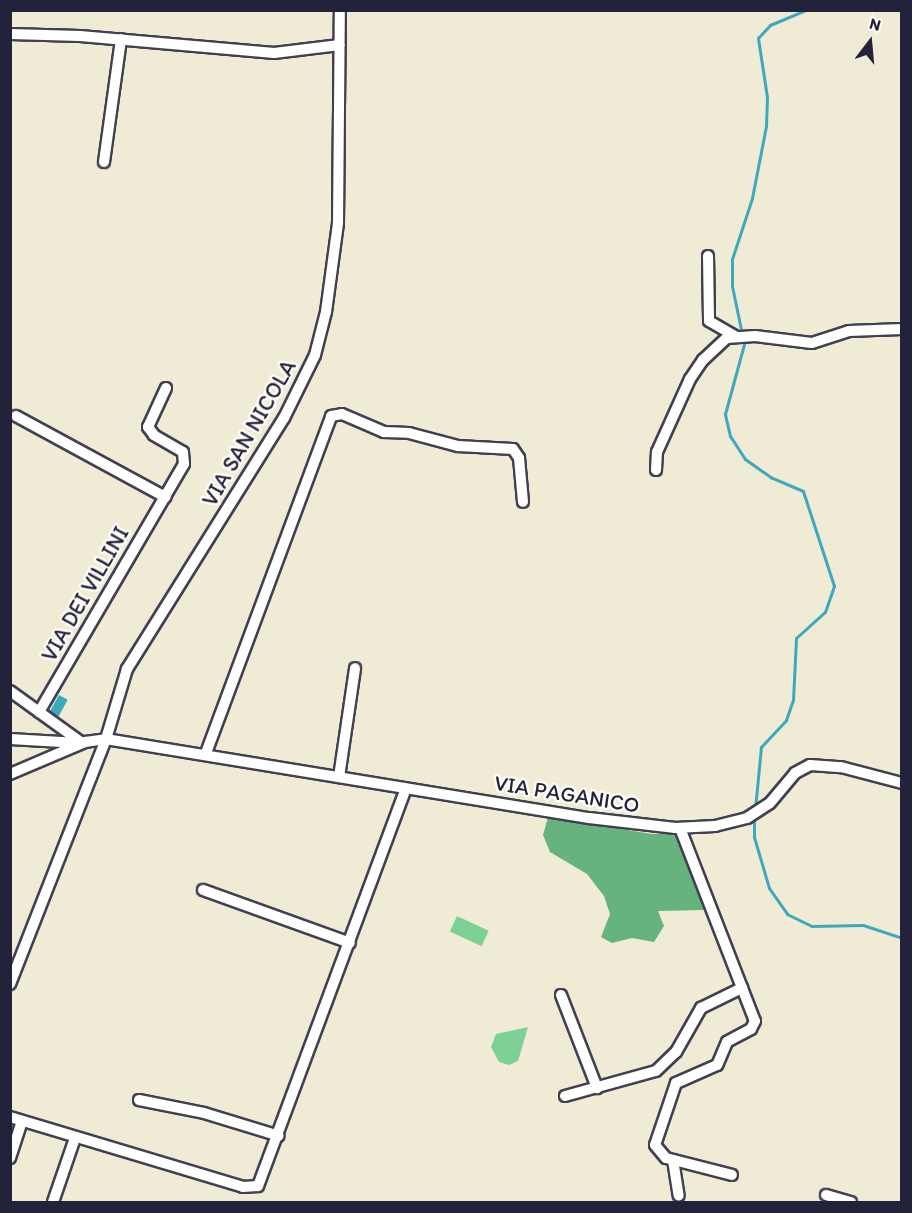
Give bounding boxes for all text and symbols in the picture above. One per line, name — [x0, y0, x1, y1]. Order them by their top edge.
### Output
north arrow — [840, 12, 900, 72]
text: N — [867, 14, 883, 35]
street label: VIA SAN NICOLA — [196, 355, 302, 511]
street label: VIA DEI VILLINI — [36, 523, 134, 665]
street label: VIA PAGANICO — [492, 769, 642, 819]

